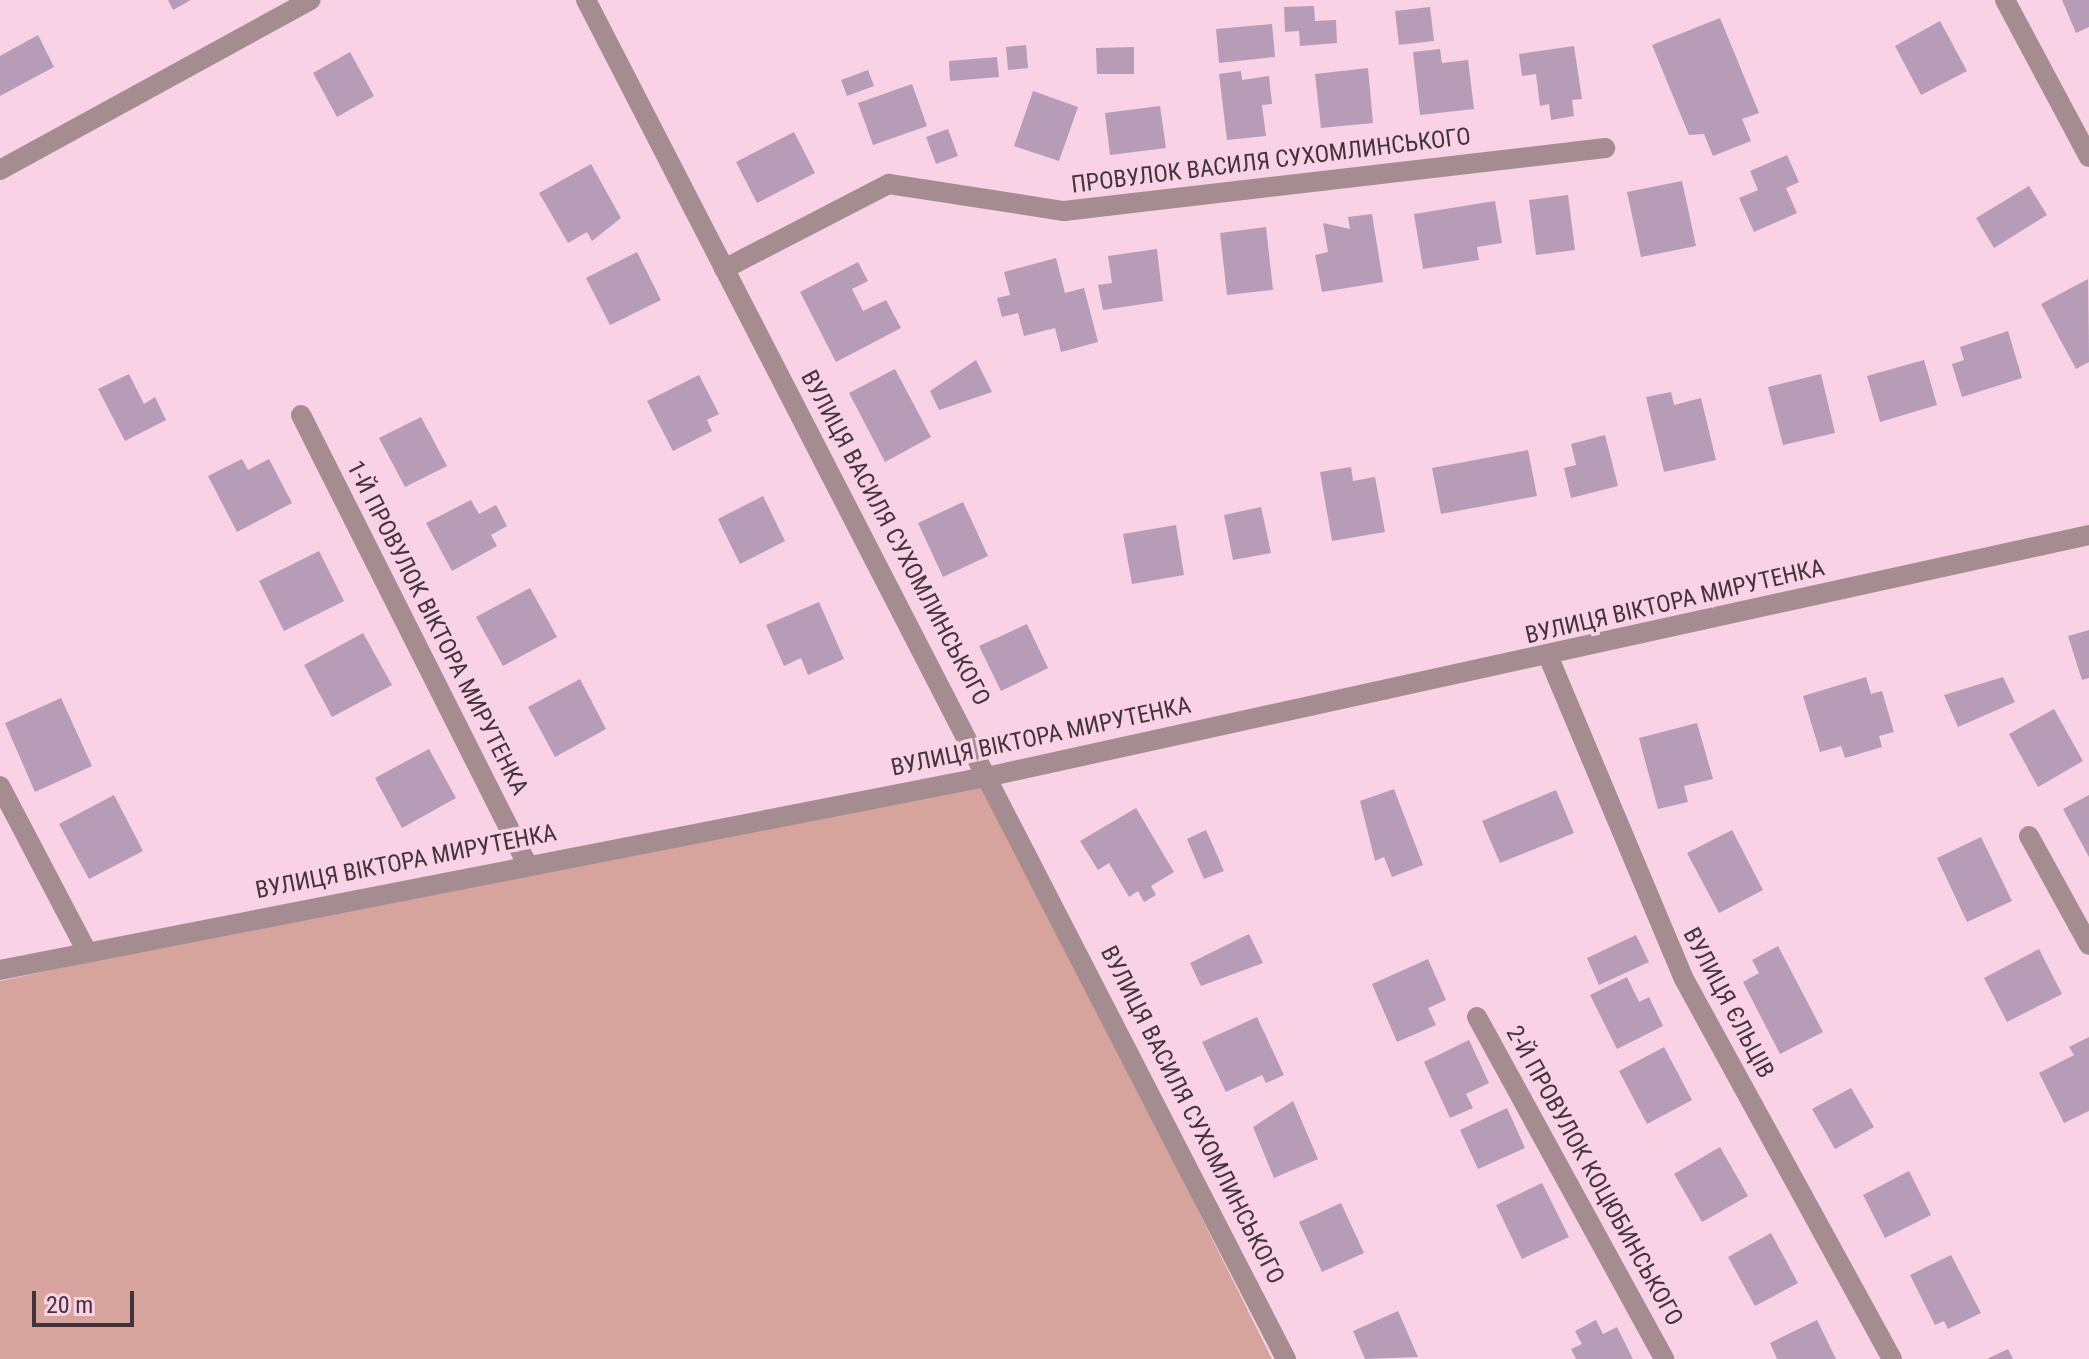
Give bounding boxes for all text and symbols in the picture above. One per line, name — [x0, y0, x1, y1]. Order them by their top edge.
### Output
street label: ПРОВУЛОК ВАСИЛЯ СУХОМЛИНСЬКОГО — [1070, 122, 1472, 200]
street label: ВУЛИЦЯ ВАСИЛЯ СУХОМЛИНСЬКОГО — [794, 365, 996, 711]
street label: 1-Й ПРОВУЛОК ВІКТОРА МИРУТЕНКА — [340, 456, 534, 800]
street label: ВУЛИЦЯ ВІКТОРА МИРУТЕНКА — [1523, 554, 1827, 650]
street label: ВУЛИЦЯ ВІКТОРА МИРУТЕНКА — [888, 691, 1194, 783]
street label: ВУЛИЦЯ ВІКТОРА МИРУТЕНКА — [253, 819, 559, 905]
street label: ВУЛИЦЯ ЄЛЬЦІВ — [1676, 923, 1780, 1083]
street label: ВУЛИЦЯ ВАСИЛЯ СУХОМЛИНСЬКОГО — [1094, 941, 1290, 1289]
street label: 2-Й ПРОВУЛОК КОЦЮБИНСЬКОГО — [1499, 1021, 1689, 1331]
scale bar — [36, 1275, 138, 1325]
text: 20 m — [46, 1291, 93, 1319]

